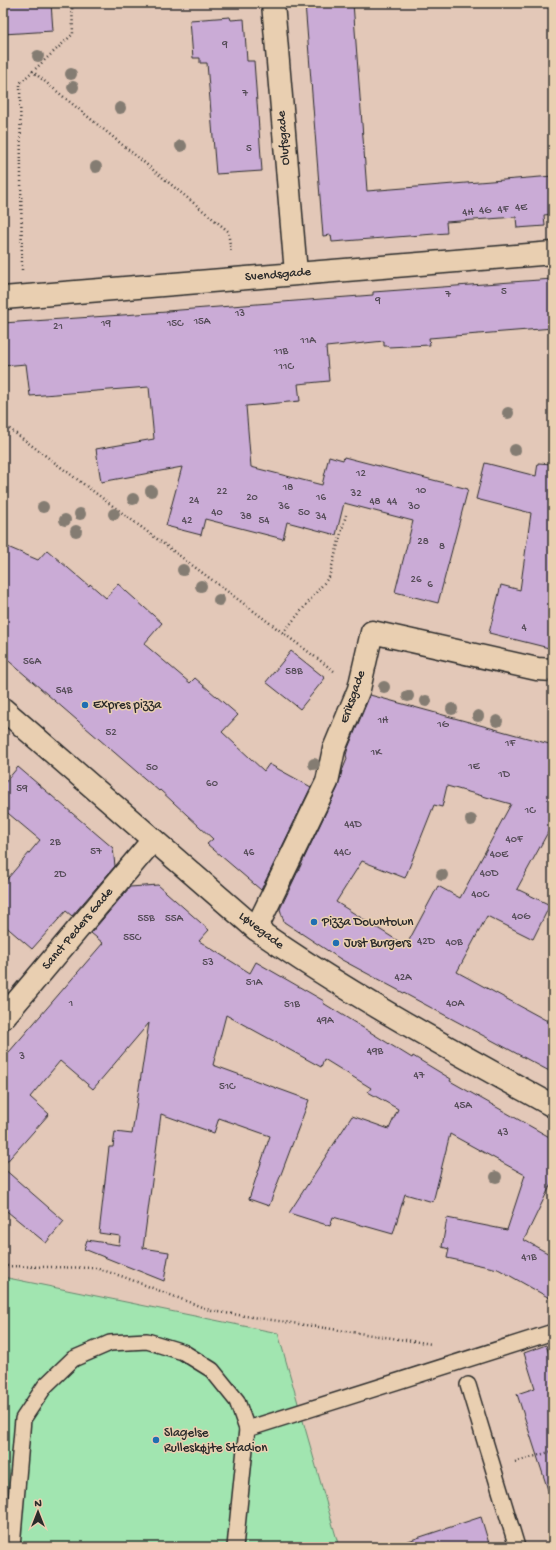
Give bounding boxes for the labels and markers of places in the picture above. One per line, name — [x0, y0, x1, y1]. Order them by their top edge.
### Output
place label: Expres pizza — [93, 698, 162, 713]
marker: Expres pizza — [80, 700, 90, 710]
place label: Pizza Downtown — [321, 915, 414, 930]
marker: Pizza Downtown — [309, 917, 319, 927]
place label: Just Burgers — [344, 936, 412, 951]
marker: Just Burgers — [331, 938, 341, 948]
place label: Slagelse Rulleskøjte Stadion — [164, 1426, 268, 1456]
marker: Slagelse Rulleskøjte Stadion — [151, 1435, 161, 1445]

